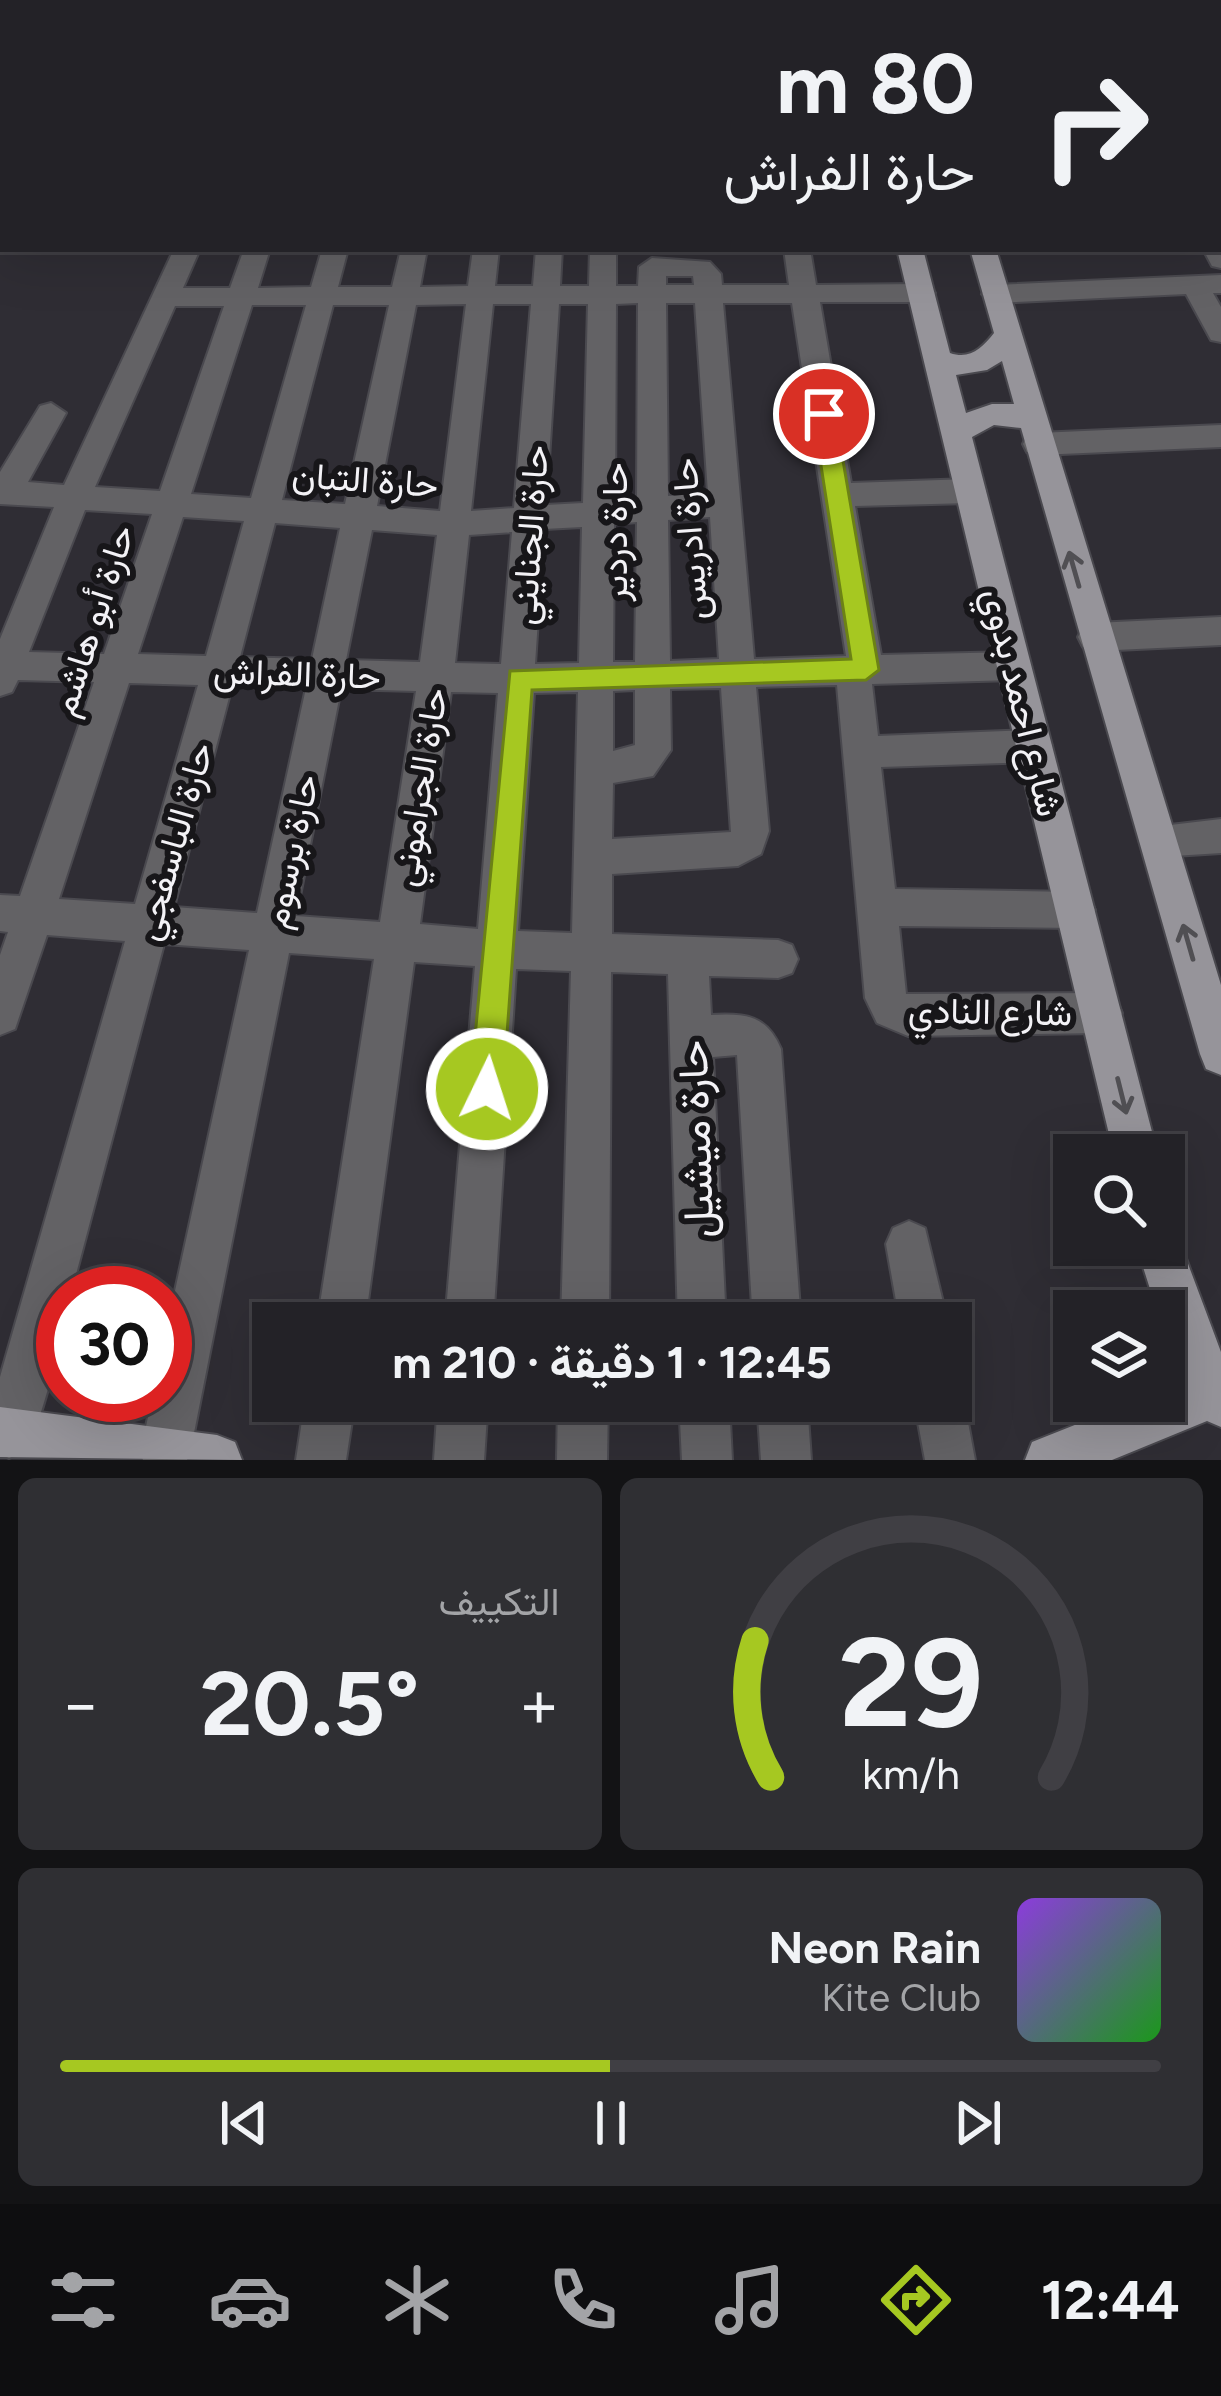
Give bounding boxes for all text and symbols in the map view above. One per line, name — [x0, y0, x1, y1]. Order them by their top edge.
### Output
text: 80 m — [776, 33, 975, 134]
icon: right — [1017, 48, 1173, 204]
text: حارة الفراش — [723, 139, 975, 204]
pin — [773, 363, 875, 465]
icon: arrive — [791, 381, 857, 447]
street label: حارة الجنايني — [502, 444, 565, 627]
street label: حارة التبان — [290, 453, 440, 507]
street label: حارة ادريس — [662, 456, 718, 621]
street label: حارة دردير — [593, 462, 637, 603]
street label: حارة أبو هاشم — [41, 519, 145, 722]
one-way arrow — [1062, 550, 1084, 588]
street label: شارع احمد بدوي — [966, 584, 1072, 823]
street label: حارة الفراش — [212, 649, 382, 699]
street label: حارة الجراموني — [383, 685, 464, 891]
street label: حارة الباسفجي — [125, 737, 230, 947]
street label: حارة برسوم — [253, 770, 330, 932]
one-way arrow — [1176, 924, 1198, 962]
street label: شارع النادي — [907, 989, 1072, 1042]
position arrow — [424, 1026, 550, 1152]
street label: حارة ميشيل — [667, 1039, 725, 1239]
one-way arrow — [1112, 1076, 1134, 1114]
map controls — [1053, 1134, 1185, 1422]
button: search — [1053, 1134, 1185, 1266]
speed limit sign: 30 — [36, 1266, 192, 1422]
button: layers — [1053, 1290, 1185, 1422]
text: 12:45 · 1 دقيقة · 210 m — [392, 1335, 832, 1389]
text: التكييف — [439, 1578, 560, 1625]
text: 29 — [839, 1607, 984, 1757]
text: 20.5° — [200, 1649, 419, 1758]
text: − — [60, 1664, 101, 1744]
text: + — [518, 1664, 560, 1744]
text: km/h — [862, 1748, 960, 1800]
text: Neon Rain — [769, 1920, 981, 1974]
text: Kite Club — [821, 1974, 981, 2021]
icon: previous — [211, 2090, 277, 2156]
icon: pause — [578, 2090, 644, 2156]
icon: next — [945, 2090, 1011, 2156]
icon: filters — [41, 2258, 125, 2342]
icon: car — [208, 2258, 292, 2342]
icon: climate — [375, 2258, 459, 2342]
icon: phone — [541, 2258, 625, 2342]
icon: music — [708, 2258, 792, 2342]
icon: directions — [874, 2258, 958, 2342]
text: 12:44 — [1041, 2268, 1180, 2333]

